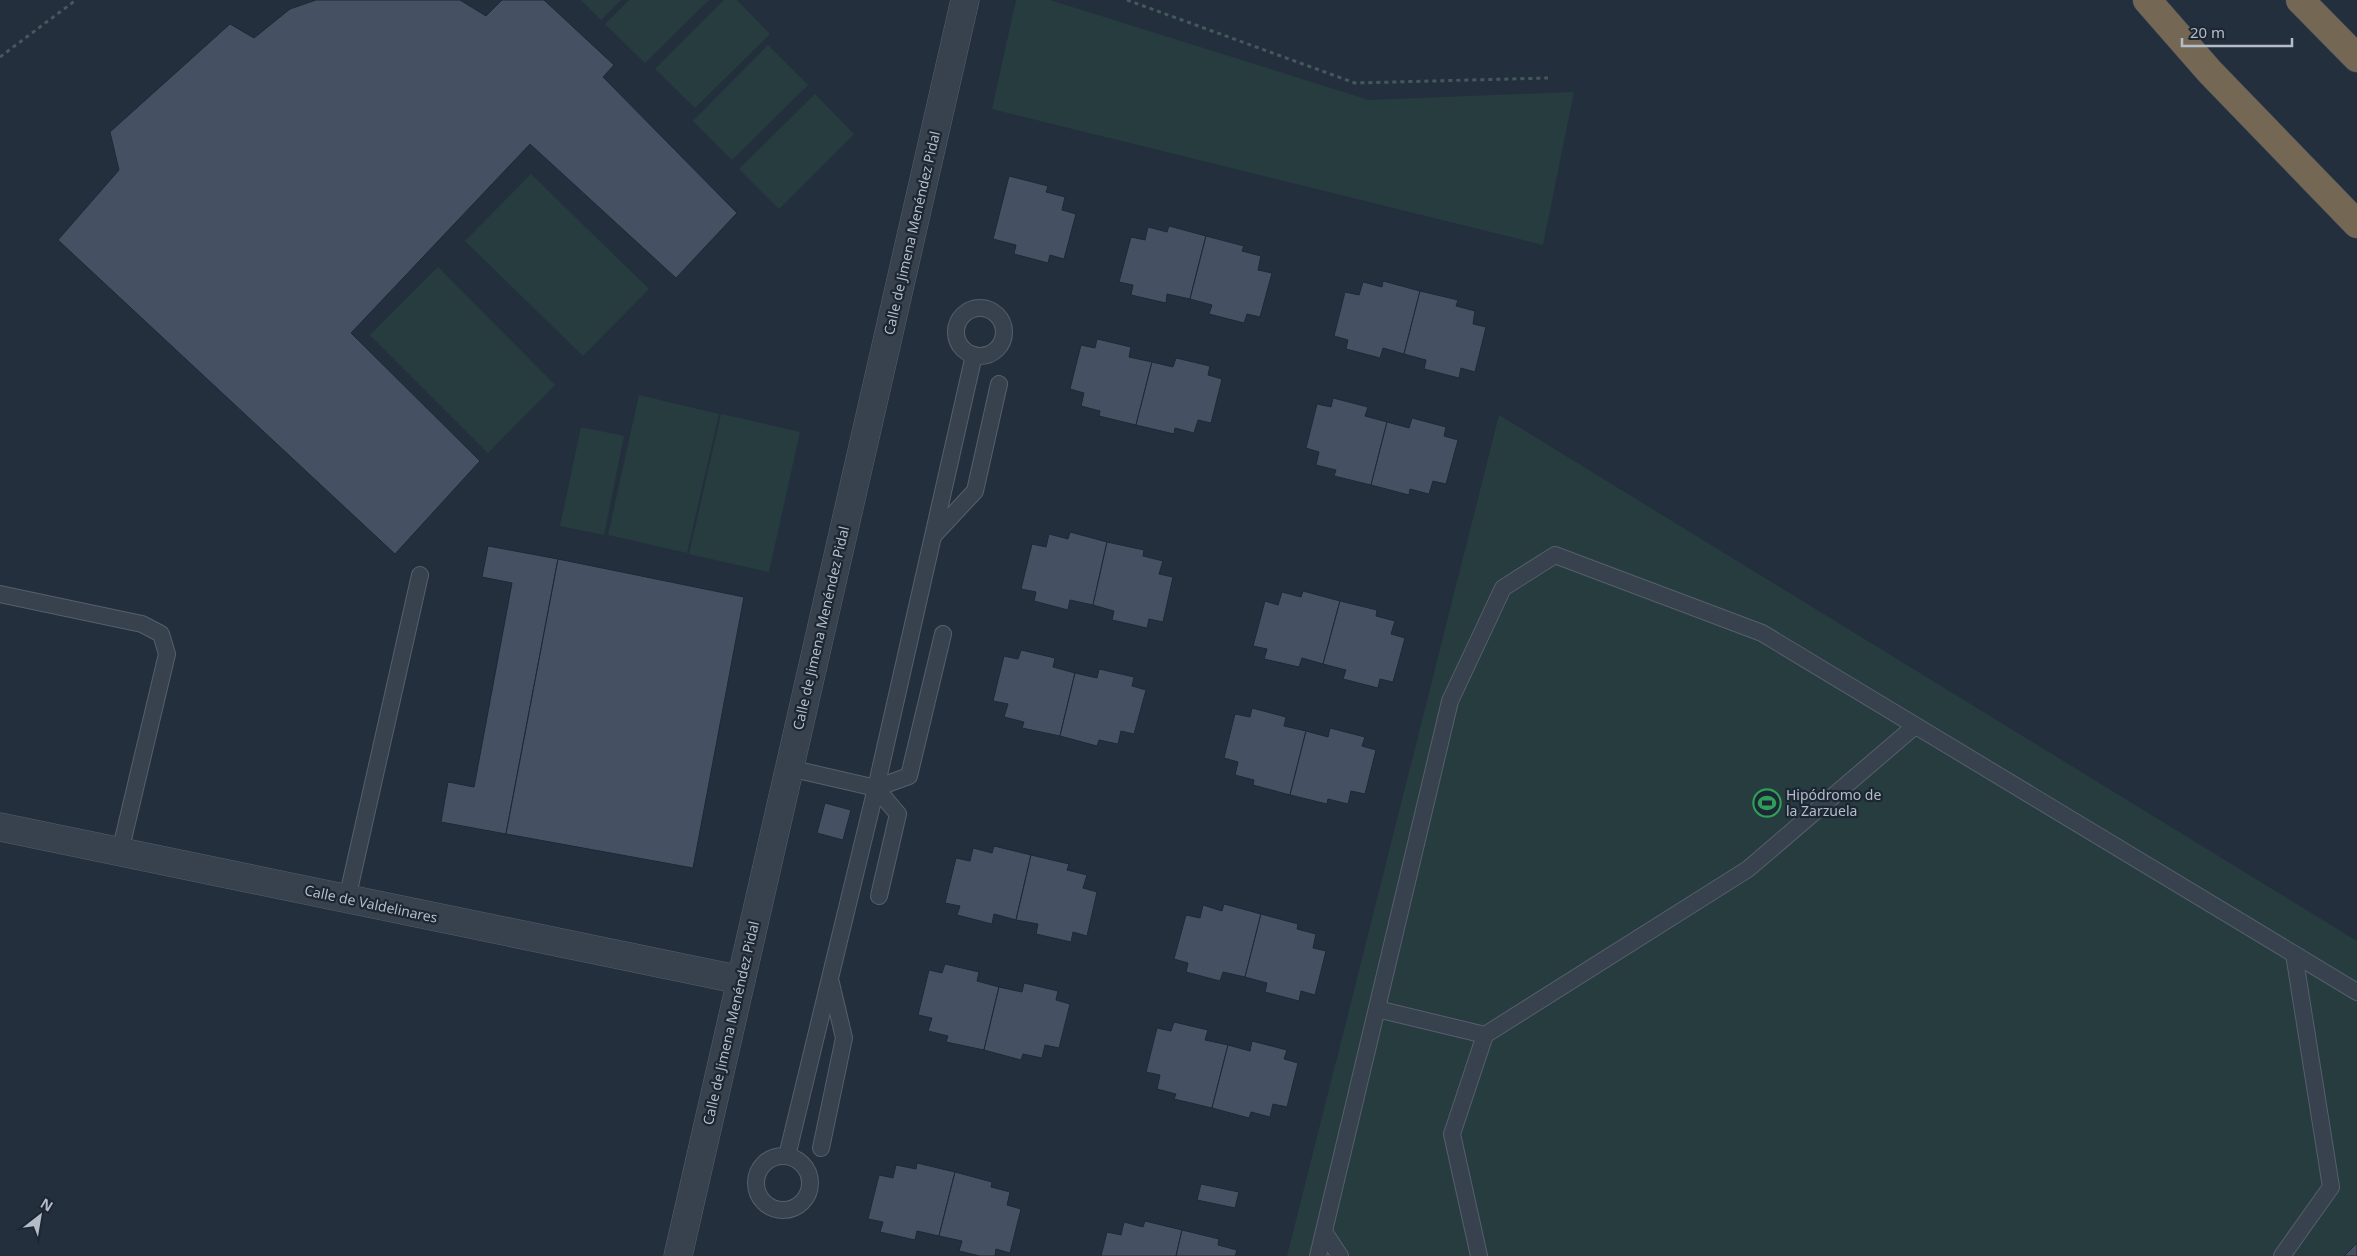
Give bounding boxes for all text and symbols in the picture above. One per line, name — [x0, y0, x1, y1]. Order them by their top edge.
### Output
scale bar — [2182, 15, 2292, 47]
text: 20 m — [2190, 22, 2225, 42]
street label: Calle de Jimena Menéndez Pidal — [879, 129, 944, 337]
street label: Calle de Jimena Menéndez Pidal — [788, 524, 853, 732]
place label: Hipódromo de la Zarzuela — [1786, 785, 1881, 820]
sports icon: Hipódromo de la Zarzuela — [1752, 788, 1782, 818]
street label: Calle de Valdelinares — [303, 880, 440, 927]
street label: Calle de Jimena Menéndez Pidal — [698, 919, 763, 1127]
north arrow — [15, 1191, 65, 1241]
text: N — [37, 1193, 57, 1216]

